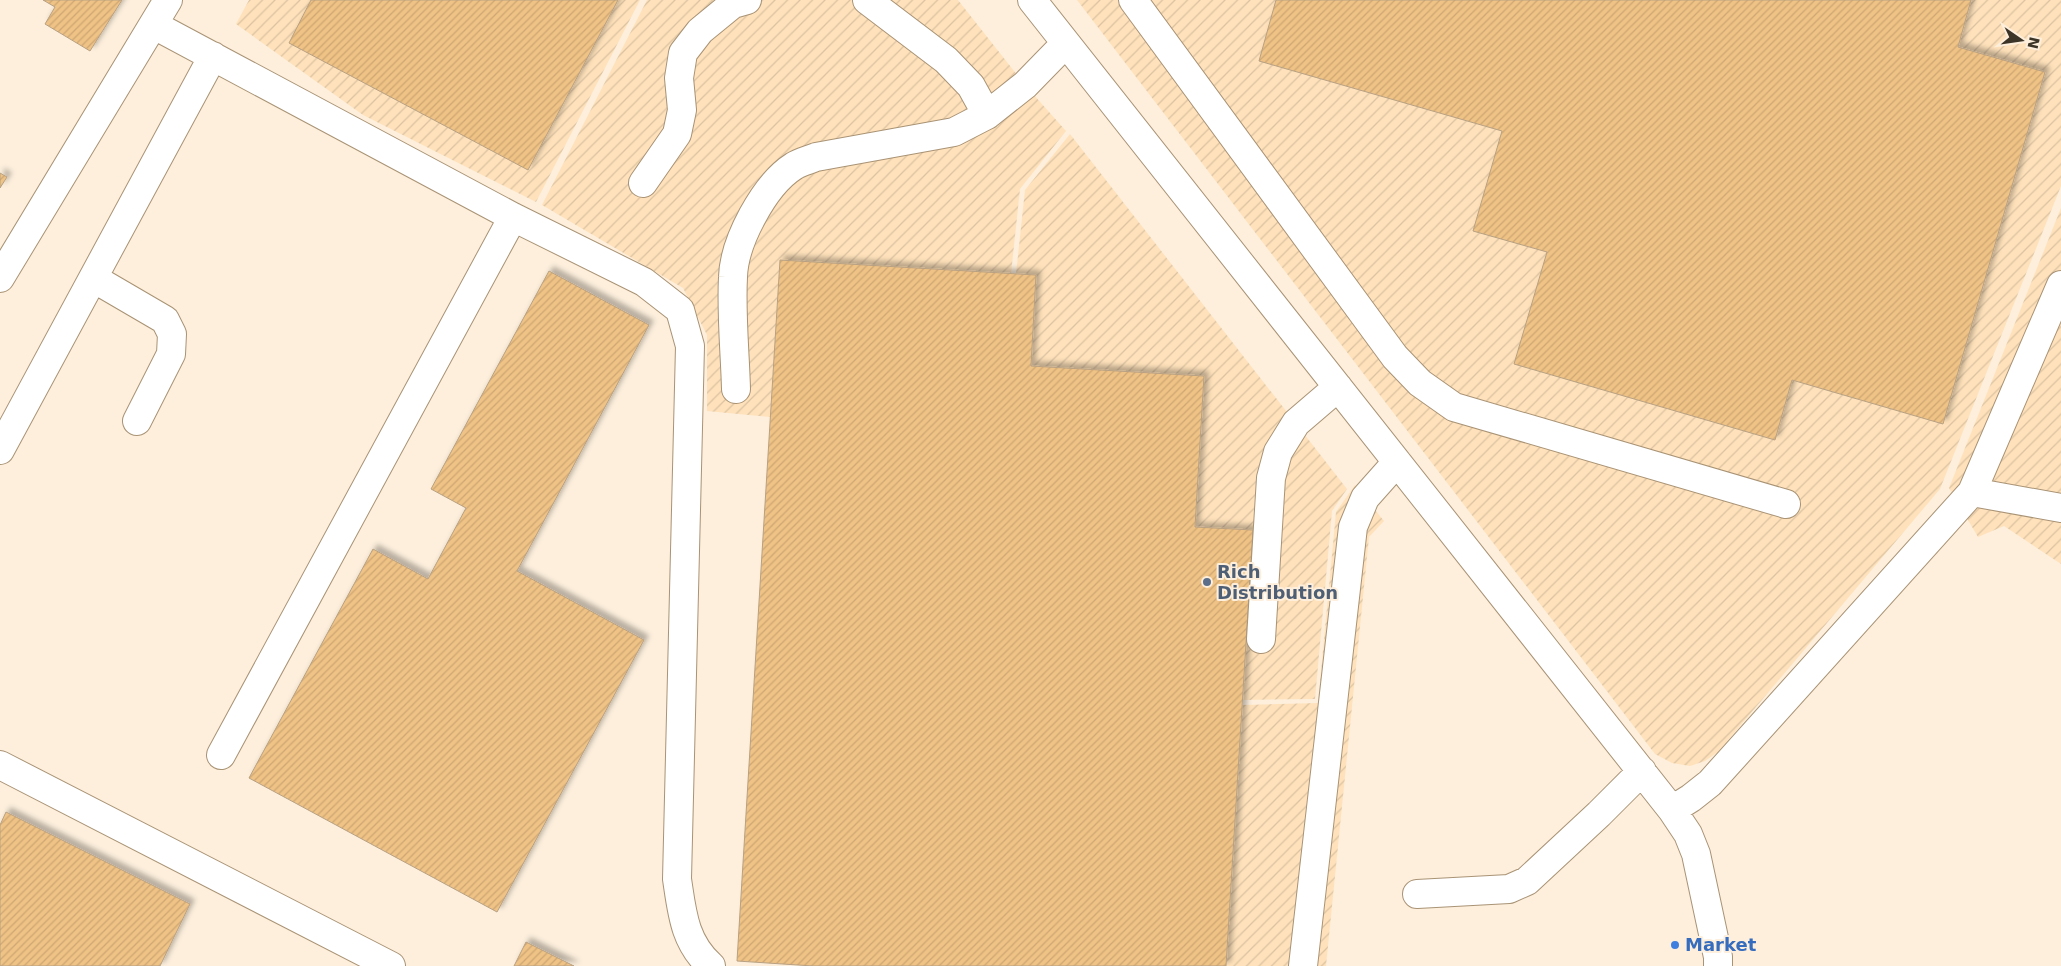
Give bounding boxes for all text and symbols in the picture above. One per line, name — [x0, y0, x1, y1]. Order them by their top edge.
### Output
north arrow — [1996, 15, 2046, 65]
text: N — [2025, 35, 2043, 50]
place label: Rich Distribution — [1217, 561, 1338, 603]
marker: Rich Distribution — [1201, 576, 1213, 588]
place label: Market — [1685, 934, 1757, 955]
marker: Market — [1669, 939, 1681, 951]

